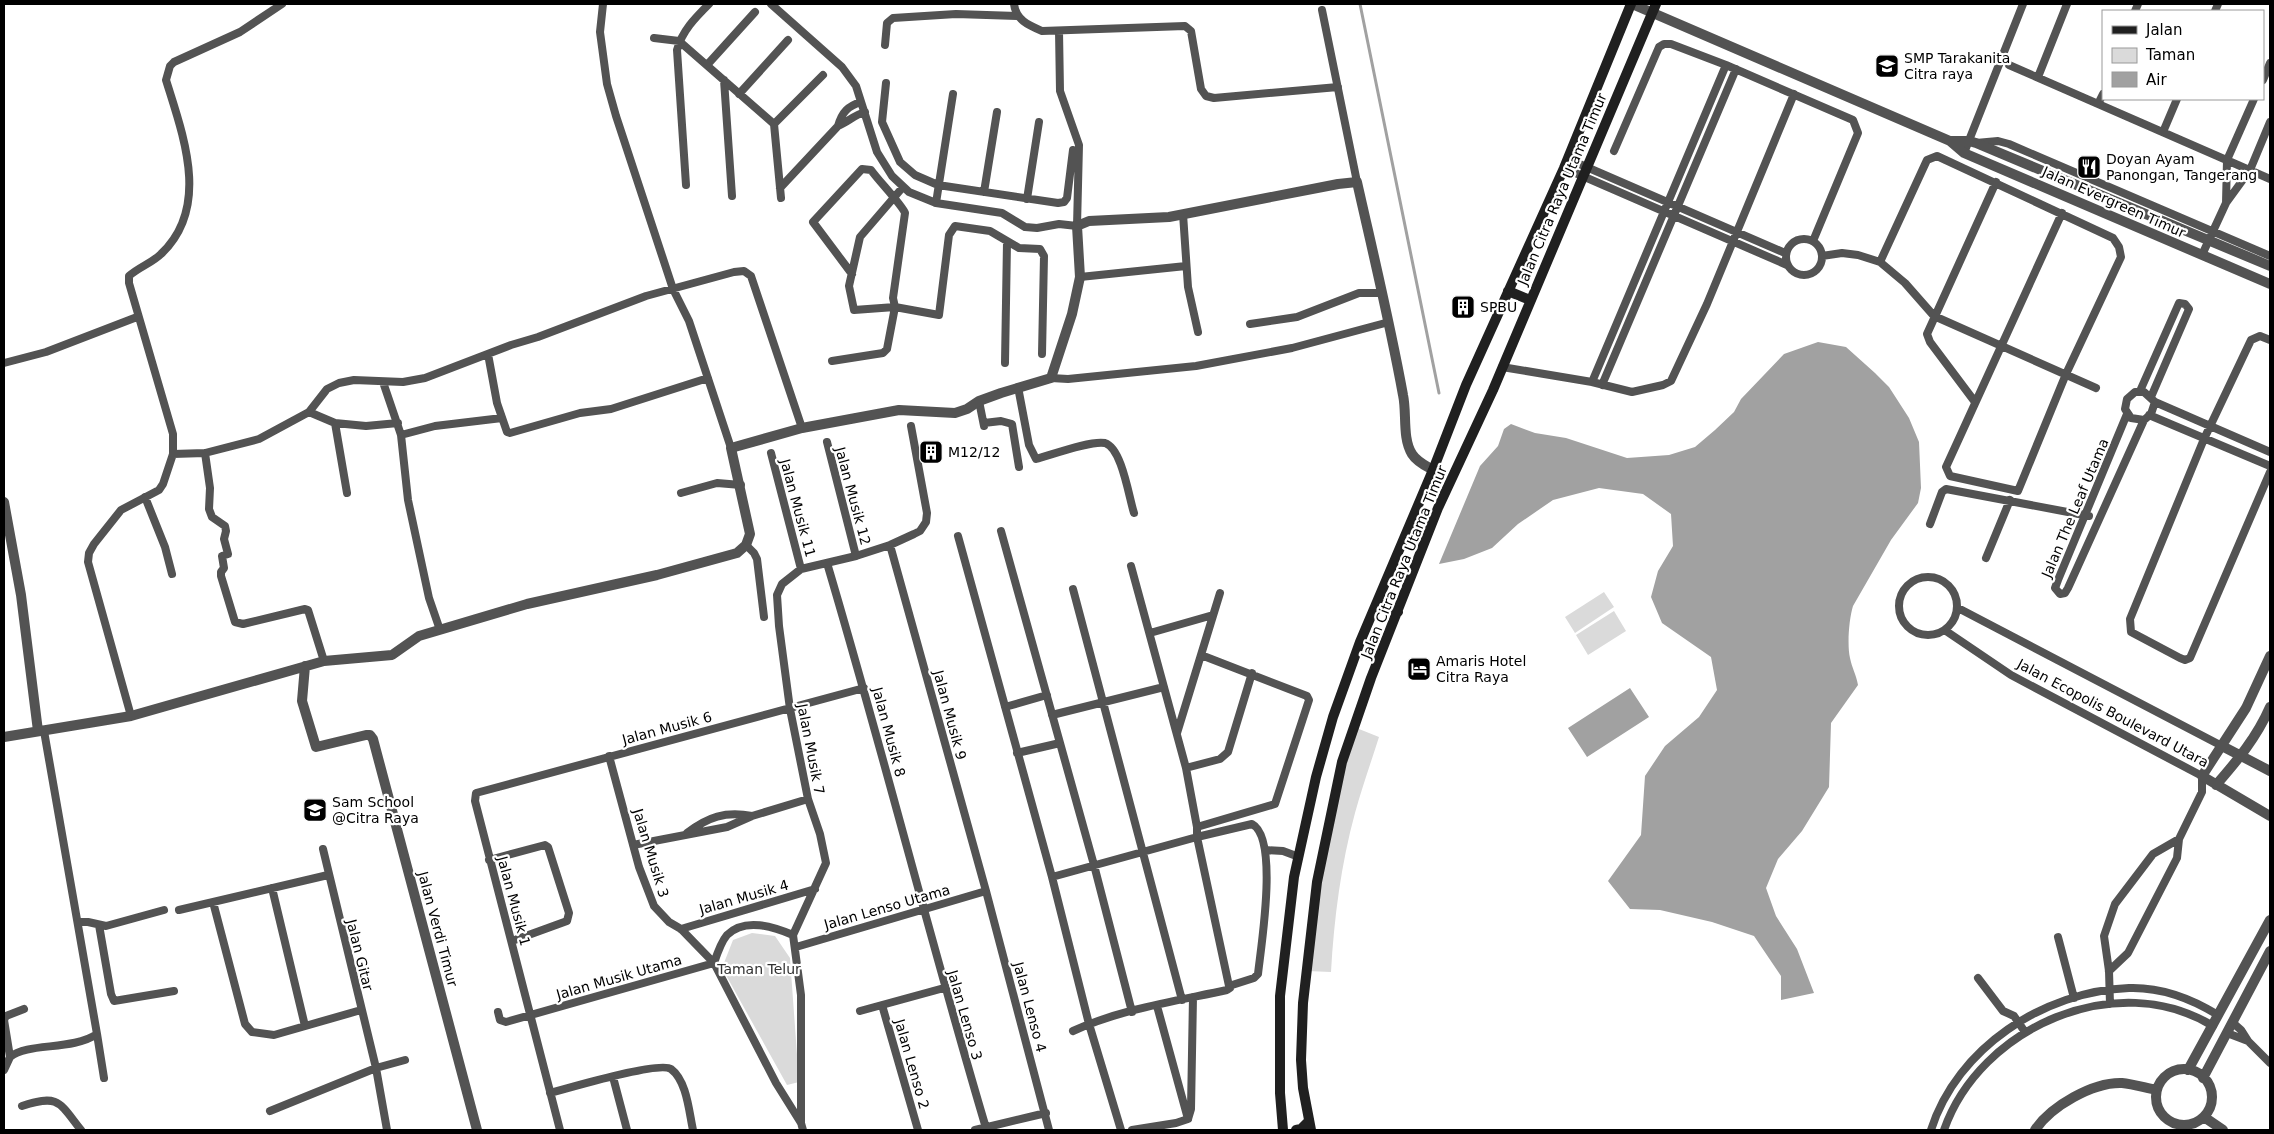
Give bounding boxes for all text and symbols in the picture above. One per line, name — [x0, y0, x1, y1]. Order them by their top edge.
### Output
legend — [2102, 10, 2264, 100]
text: Jalan — [2145, 21, 2182, 39]
text: Taman — [2145, 46, 2195, 64]
place label: SMP Tarakanita Citra raya — [1904, 50, 2010, 82]
school or university icon: SMP Tarakanita Citra raya — [1874, 53, 1900, 79]
text: Air — [2146, 71, 2167, 89]
street label: Jalan Citra Raya Utama Timur — [1514, 90, 1610, 288]
place label: Doyan Ayam Panongan, Tangerang — [2106, 151, 2257, 183]
restaurant icon: Doyan Ayam Panongan, Tangerang — [2076, 154, 2102, 180]
street label: Jalan Evergreen Timur — [2039, 163, 2188, 241]
building icon: SPBU — [1450, 294, 1476, 320]
place label: SPBU — [1480, 299, 1517, 315]
street label: Jalan The Leaf Utama — [2038, 436, 2112, 581]
building icon: M12/12 — [918, 439, 944, 465]
street label: Jalan Musik 12 — [832, 444, 874, 547]
place label: M12/12 — [948, 444, 1000, 460]
street label: Jalan Musik 11 — [777, 456, 819, 559]
street label: Jalan Citra Raya Utama Timur — [1357, 463, 1450, 662]
place label: Amaris Hotel Citra Raya — [1436, 653, 1526, 685]
street label: Jalan Ecopolis Boulevard Utara — [2014, 655, 2211, 770]
hotel icon: Amaris Hotel Citra Raya — [1406, 656, 1432, 682]
street label: Jalan Musik 9 — [930, 667, 970, 762]
street label: Jalan Musik 8 — [869, 684, 909, 779]
street label: Jalan Musik 7 — [794, 701, 828, 796]
street label: Jalan Musik 6 — [619, 708, 714, 748]
place label: Sam School @Citra Raya — [332, 794, 419, 826]
school or university icon: Sam School @Citra Raya — [302, 797, 328, 823]
street label: Jalan Musik 3 — [630, 806, 672, 899]
street label: Jalan Musik 1 — [494, 853, 534, 948]
street label: Jalan Verdi Timur — [415, 869, 461, 989]
street label: Jalan Musik 4 — [697, 877, 791, 918]
street label: Jalan Lenso Utama — [821, 881, 952, 933]
street label: Jalan Gitar — [343, 917, 377, 993]
street label: Jalan Musik Utama — [553, 951, 684, 1003]
street label: Jalan Lenso 4 — [1010, 959, 1050, 1054]
park label: Taman Telur — [716, 961, 801, 977]
street label: Jalan Lenso 3 — [944, 967, 985, 1062]
street label: Jalan Lenso 2 — [891, 1016, 932, 1111]

